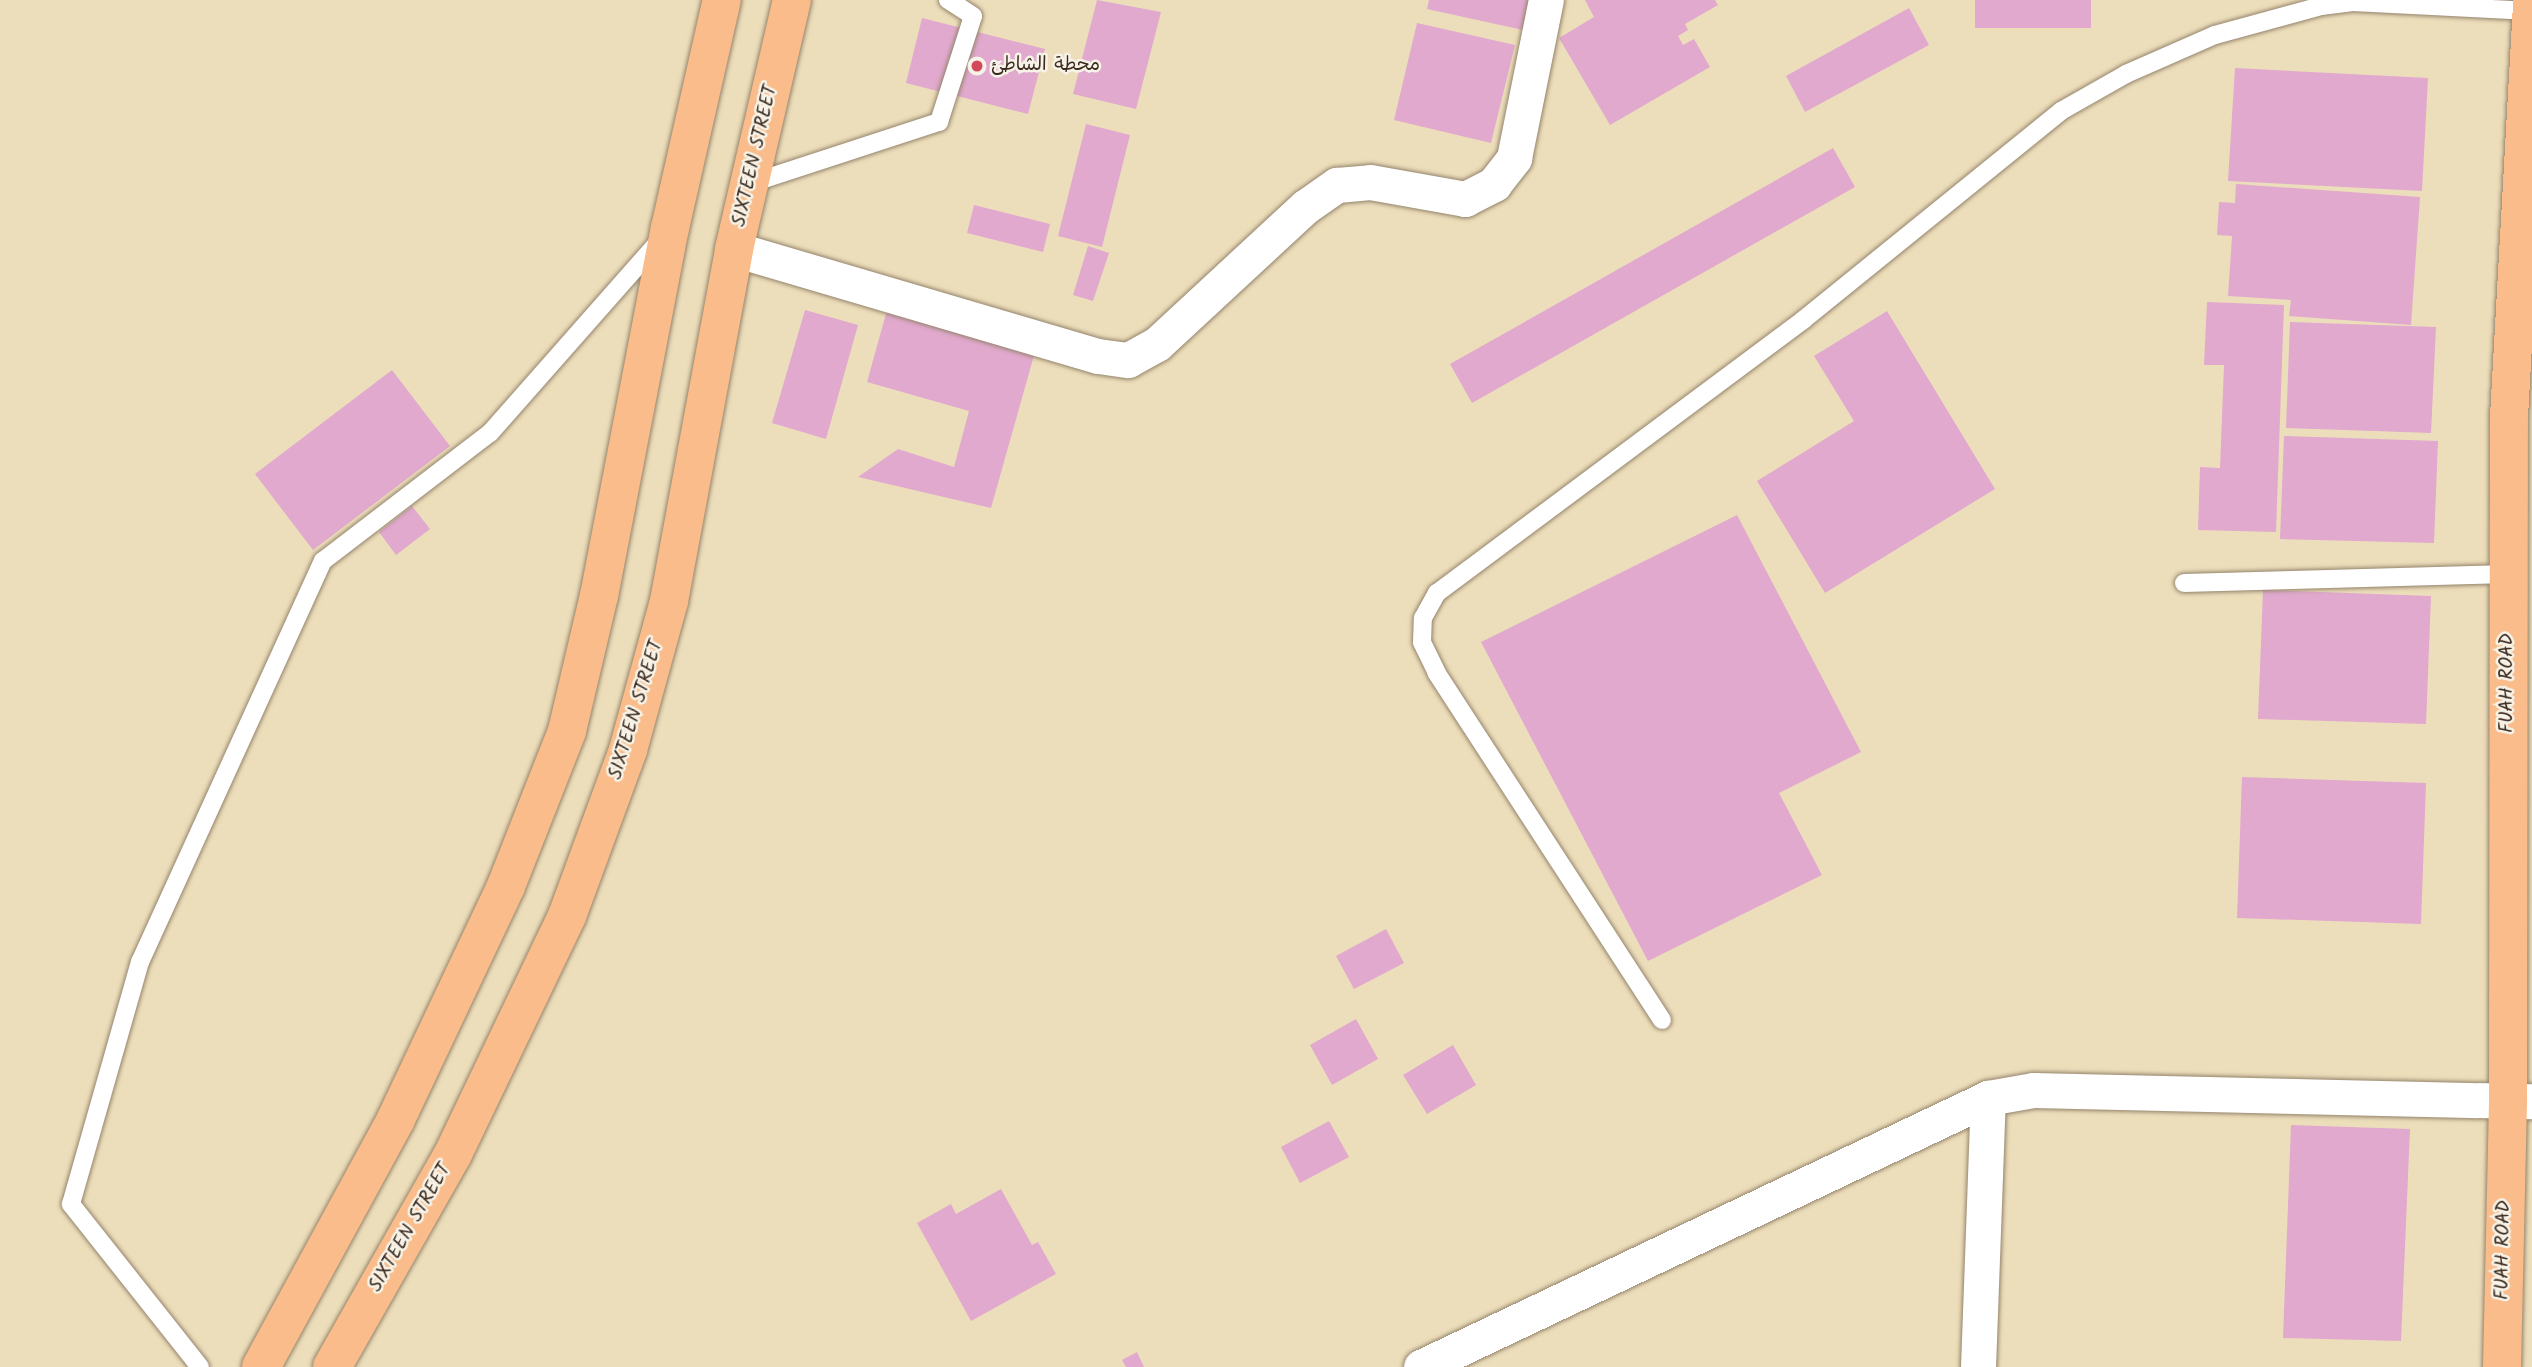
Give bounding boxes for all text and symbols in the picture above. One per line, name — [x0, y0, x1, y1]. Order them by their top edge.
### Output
place label: محطة الشاطئ — [991, 55, 1100, 77]
marker: محطة الشاطئ — [969, 58, 985, 74]
street label: SIXTEEN STREET — [729, 83, 783, 229]
street label: FUAH ROAD — [2497, 633, 2519, 733]
street label: SIXTEEN STREET — [605, 638, 669, 782]
street label: SIXTEEN STREET — [365, 1160, 457, 1296]
street label: FUAH ROAD — [2492, 1200, 2516, 1300]

